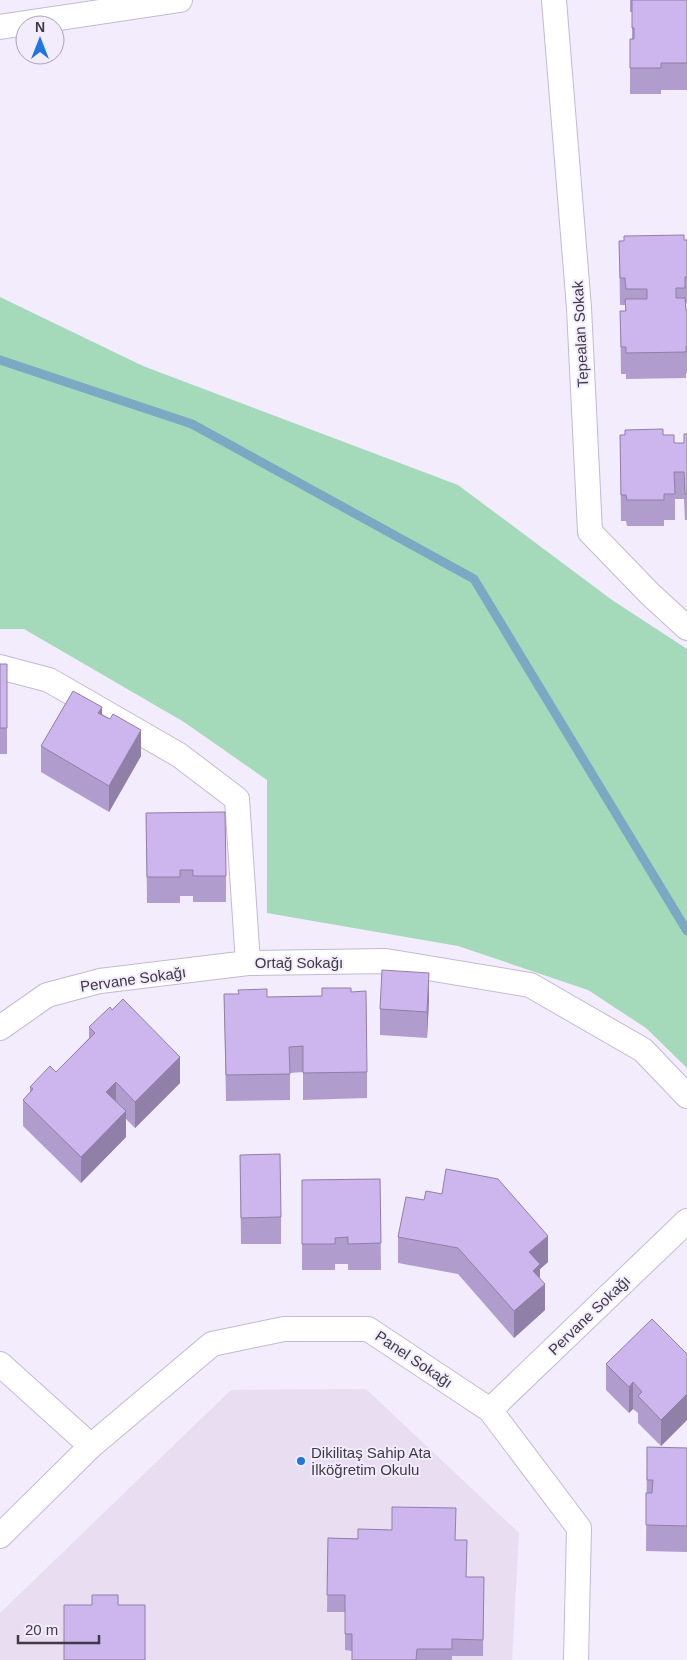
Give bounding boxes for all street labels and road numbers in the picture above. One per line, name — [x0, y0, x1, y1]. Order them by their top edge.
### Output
street label: Tepealan Sokak — [569, 280, 591, 388]
street label: Ortağ Sokağı — [255, 954, 343, 971]
street label: Pervane Sokağı — [79, 963, 187, 995]
street label: Pervane Sokağı — [545, 1272, 633, 1358]
street label: Panel Sokağı — [372, 1327, 456, 1391]

